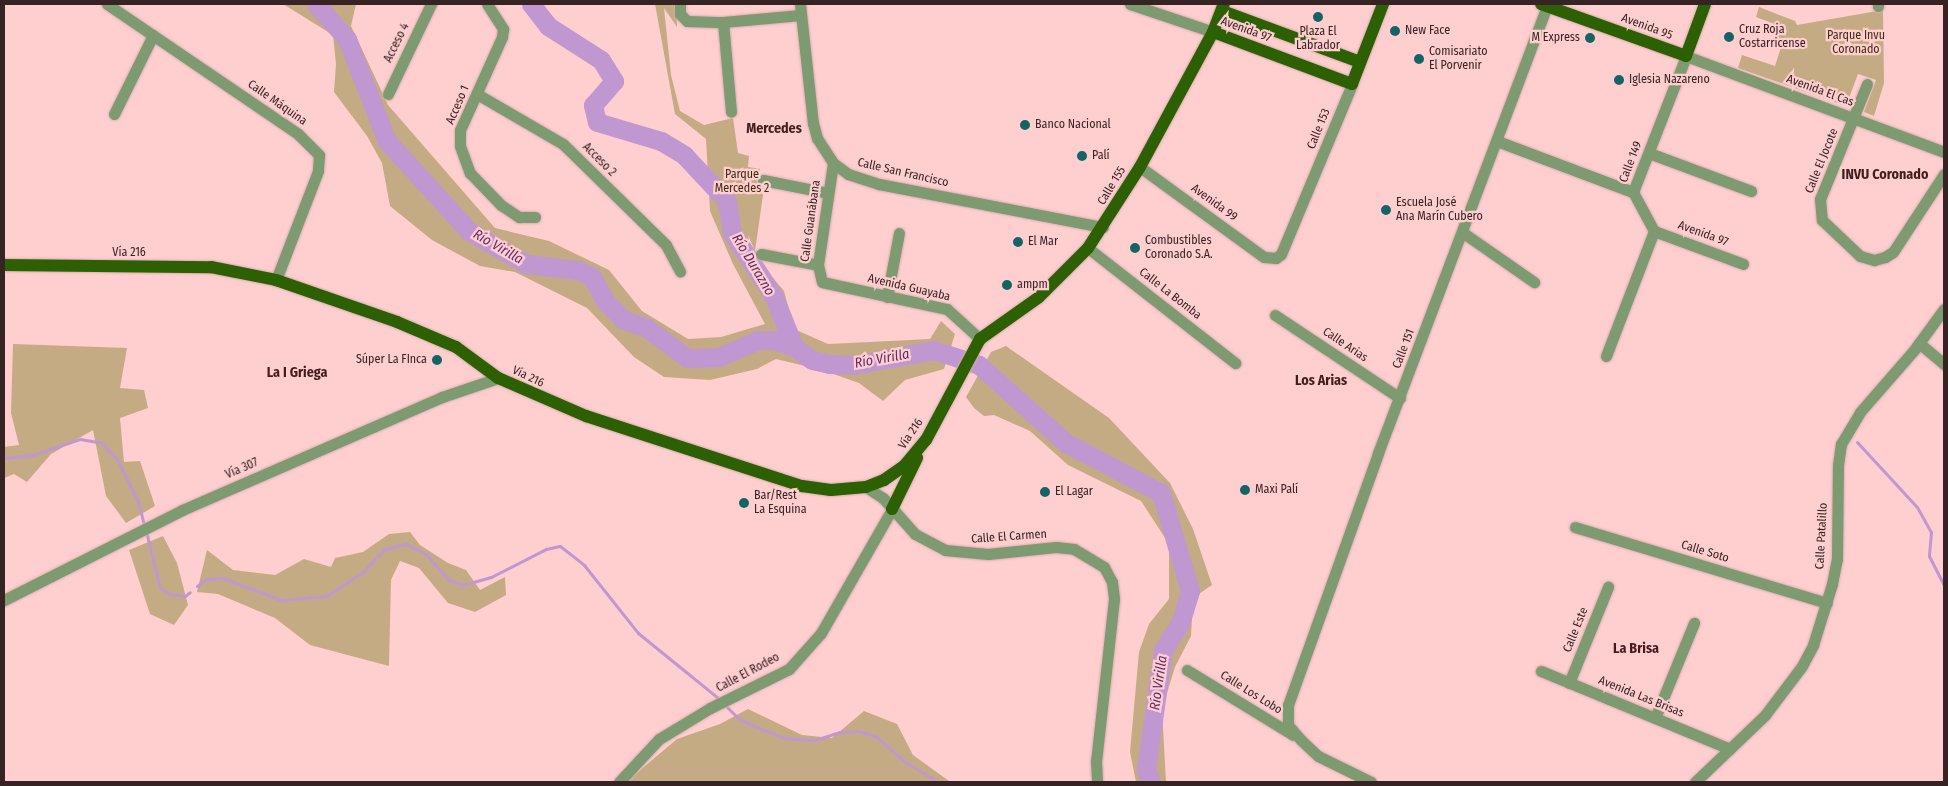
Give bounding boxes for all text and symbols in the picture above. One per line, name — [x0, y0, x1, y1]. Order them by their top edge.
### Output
marker: Plaza El Labrador — [1312, 11, 1324, 23]
street label: Avenida 95 — [1619, 11, 1675, 43]
street label: Avenida 97 — [1219, 14, 1273, 46]
street label: Acceso 4 — [381, 21, 413, 65]
place label: Cruz Roja Costarricense — [1739, 23, 1806, 51]
place label: New Face — [1405, 24, 1450, 38]
place label: Plaza El Labrador — [1296, 25, 1340, 53]
marker: New Face — [1389, 25, 1401, 37]
park label: Parque Invu Coronado — [1827, 29, 1885, 57]
place label: M Express — [1531, 31, 1580, 45]
marker: Cruz Roja Costarricense — [1723, 31, 1735, 43]
marker: M Express — [1584, 32, 1596, 44]
place label: Comisariato El Porvenir — [1429, 45, 1487, 73]
marker: Comisariato El Porvenir — [1413, 53, 1425, 65]
street label: Avenida El Cas — [1784, 72, 1856, 110]
place label: Iglesia Nazareno — [1629, 73, 1710, 87]
marker: Iglesia Nazareno — [1613, 74, 1625, 86]
street label: Calle Máquina — [245, 77, 309, 129]
street label: Acceso 1 — [443, 83, 473, 127]
street label: Calle 153 — [1304, 107, 1334, 151]
place label: Banco Nacional — [1035, 118, 1111, 132]
marker: Banco Nacional — [1019, 119, 1031, 131]
district label: Mercedes — [746, 121, 802, 137]
street label: Calle El Jocote — [1802, 126, 1842, 196]
street label: Calle 149 — [1617, 139, 1645, 185]
street label: Acceso 2 — [579, 140, 619, 180]
place label: Palí — [1092, 149, 1110, 163]
marker: Palí — [1076, 150, 1088, 162]
street label: Calle San Francisco — [856, 156, 950, 190]
street label: Calle 155 — [1095, 164, 1129, 208]
district label: INVU Coronado — [1842, 167, 1928, 183]
park label: Parque Mercedes 2 — [715, 168, 769, 196]
street label: Calle Guanábana — [798, 179, 824, 263]
street label: Avenida 99 — [1188, 181, 1240, 225]
place label: Escuela José Ana Marín Cubero — [1396, 196, 1483, 224]
marker: Escuela José Ana Marín Cubero — [1380, 204, 1392, 216]
street label: Avenida 97 — [1676, 218, 1730, 250]
water label: Río Virilla — [470, 226, 526, 268]
water label: Río Durazno — [728, 231, 778, 299]
place label: Combustibles Coronado S.A. — [1145, 234, 1213, 262]
place label: El Mar — [1028, 235, 1058, 249]
marker: El Mar — [1012, 236, 1024, 248]
marker: Combustibles Coronado S.A. — [1129, 242, 1141, 254]
street label: Vía 216 — [112, 246, 146, 260]
street label: Calle La Bomba — [1136, 265, 1204, 323]
street label: Avenida Guayaba — [866, 272, 952, 304]
place label: ampm — [1017, 278, 1048, 292]
marker: ampm — [1001, 279, 1013, 291]
street label: Calle Arias — [1320, 325, 1370, 365]
street label: Calle 151 — [1390, 327, 1418, 371]
water label: Río Virilla — [853, 346, 911, 372]
place label: Súper La FInca — [356, 353, 427, 367]
marker: Súper La FInca — [431, 354, 443, 366]
street label: Vía 216 — [510, 363, 546, 391]
district label: La I Griega — [267, 365, 327, 381]
district label: Los Arias — [1295, 373, 1347, 389]
street label: Vía 216 — [896, 416, 926, 452]
street label: Vía 307 — [223, 456, 261, 482]
place label: Maxi Palí — [1255, 483, 1298, 497]
marker: Maxi Palí — [1239, 484, 1251, 496]
place label: El Lagar — [1055, 485, 1093, 499]
marker: El Lagar — [1039, 486, 1051, 498]
place label: Bar/Rest La Esquina — [754, 489, 807, 517]
marker: Bar/Rest La Esquina — [738, 497, 750, 509]
street label: Calle Patalillo — [1813, 502, 1831, 570]
street label: Calle El Carmen — [971, 527, 1047, 547]
street label: Calle Soto — [1679, 538, 1731, 566]
street label: Calle Este — [1560, 605, 1592, 655]
district label: La Brisa — [1613, 641, 1659, 657]
street label: Calle El Rodeo — [714, 650, 782, 696]
water label: Río Virilla — [1147, 655, 1171, 711]
street label: Calle Los Lobo — [1217, 668, 1285, 718]
street label: Avenida Las Brisas — [1596, 673, 1686, 721]

